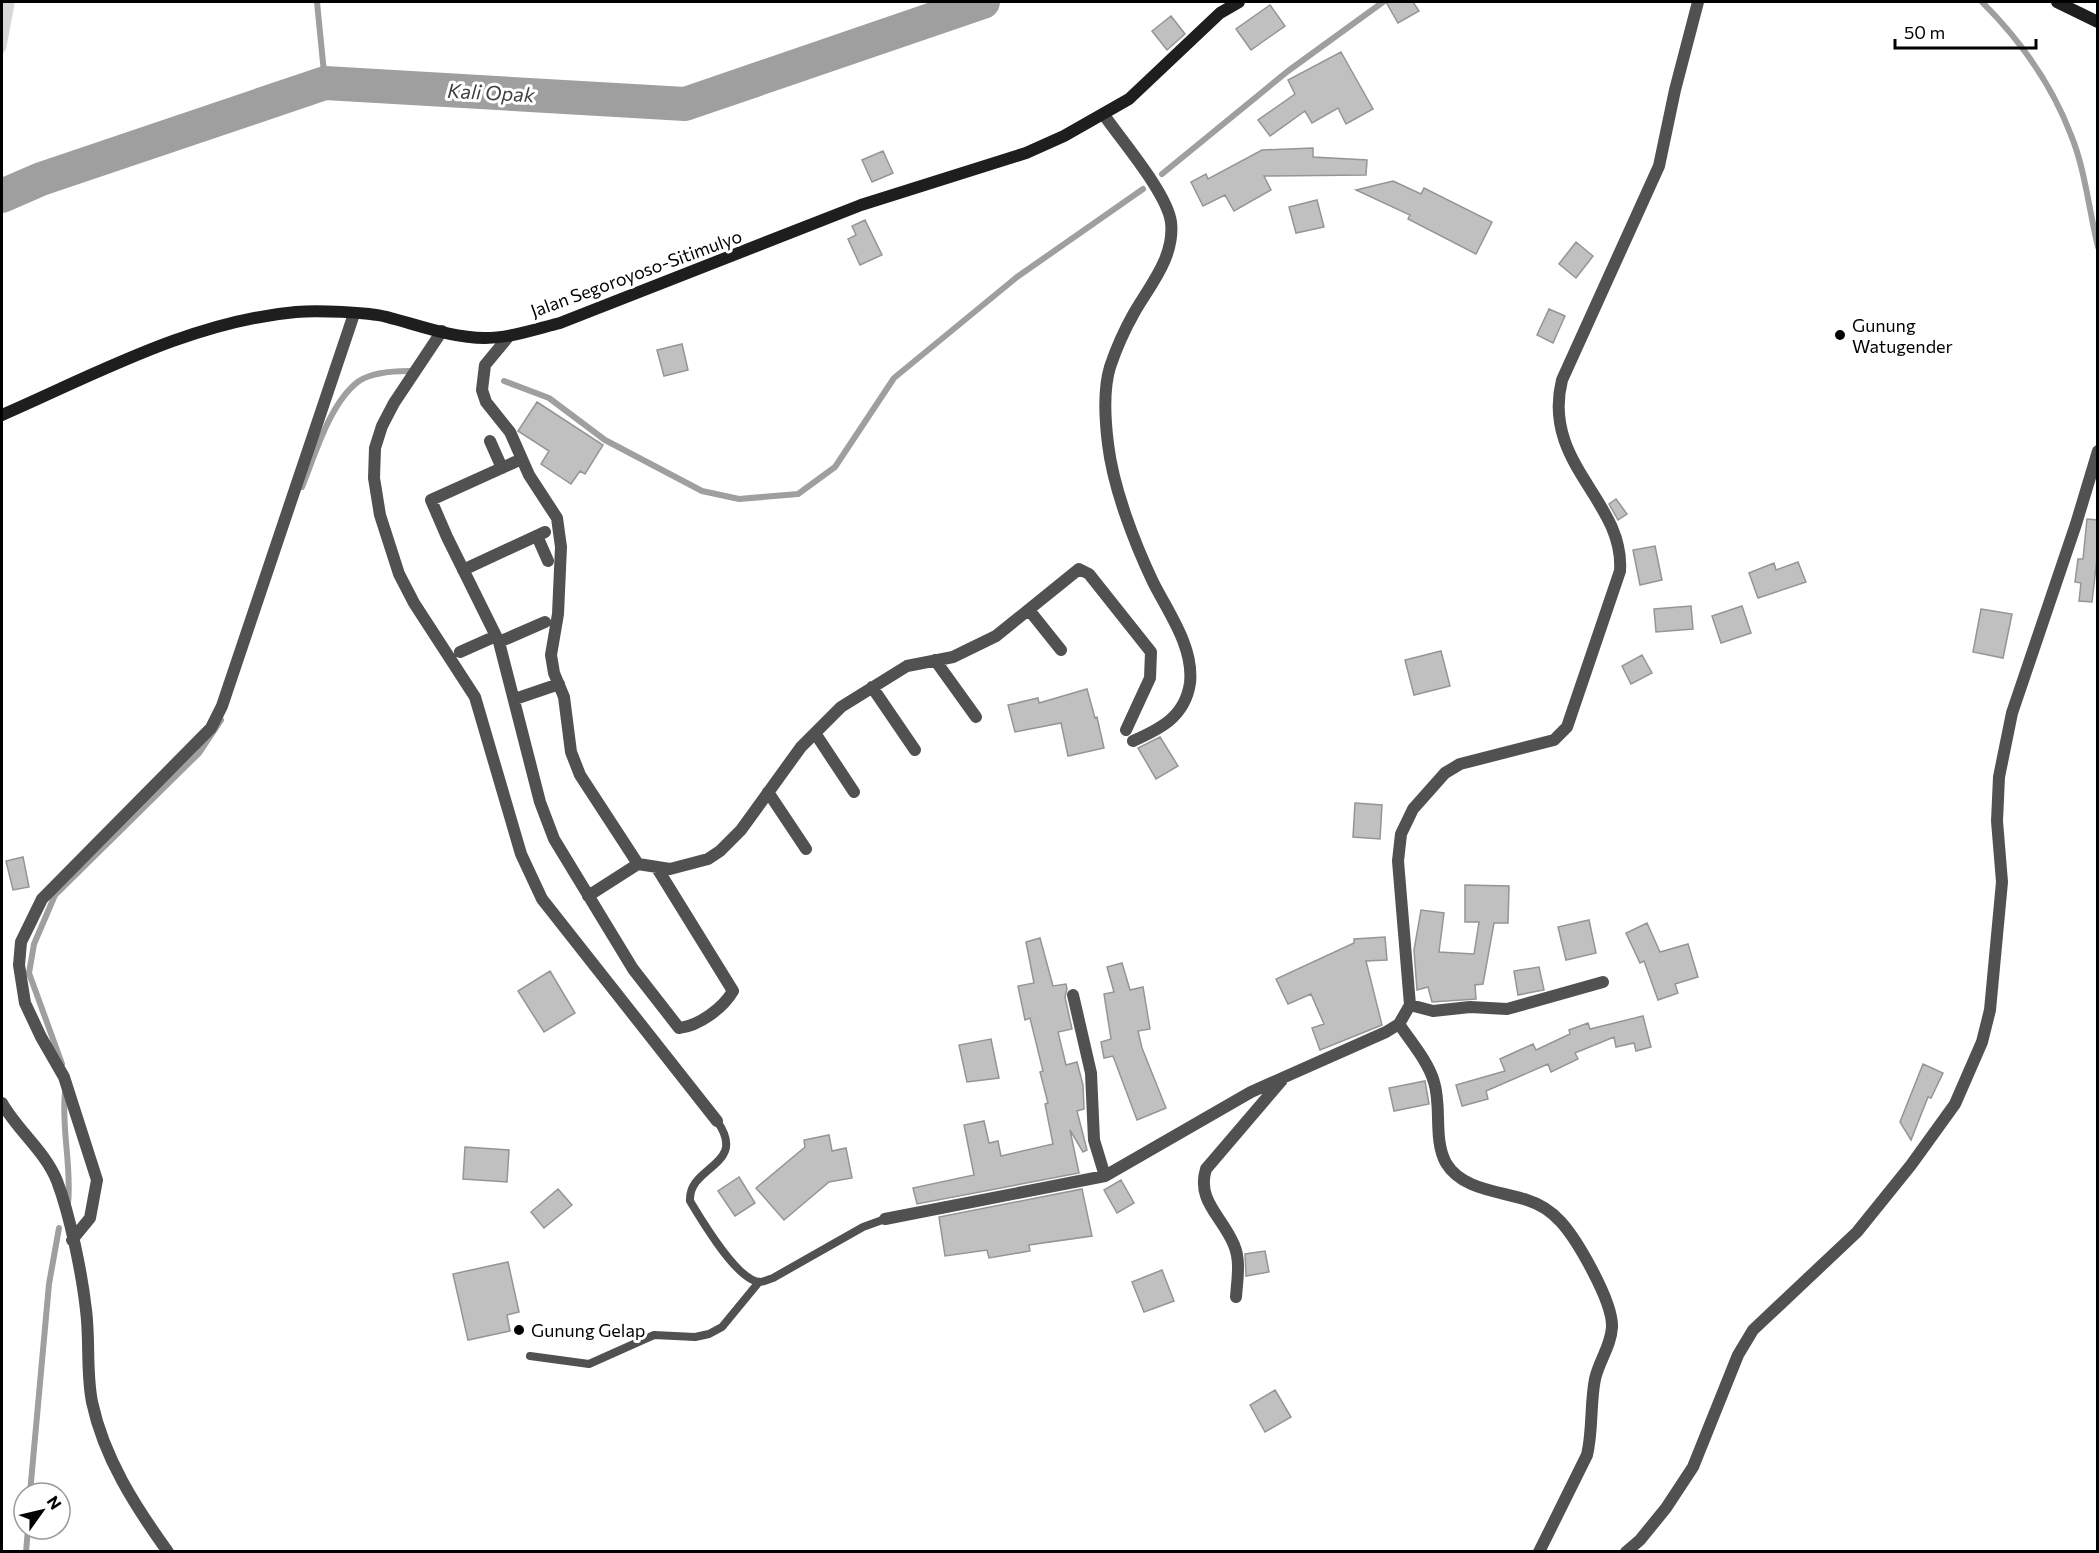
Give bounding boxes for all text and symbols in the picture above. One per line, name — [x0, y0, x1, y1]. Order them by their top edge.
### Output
scale bar — [1895, 12, 2036, 50]
text: 50 m — [1904, 21, 1945, 43]
water label: Kali Opak — [447, 78, 536, 106]
street label: Jalan Segoroyoso-Sitimulyo — [527, 224, 745, 322]
place label: Gunung Watugender — [1852, 314, 1953, 357]
marker: Gunung Watugender — [1833, 328, 1847, 342]
place label: Gunung Gelap — [531, 1319, 645, 1341]
marker: Gunung Gelap — [512, 1323, 526, 1337]
north arrow — [12, 1481, 72, 1541]
text: N — [44, 1492, 66, 1513]

